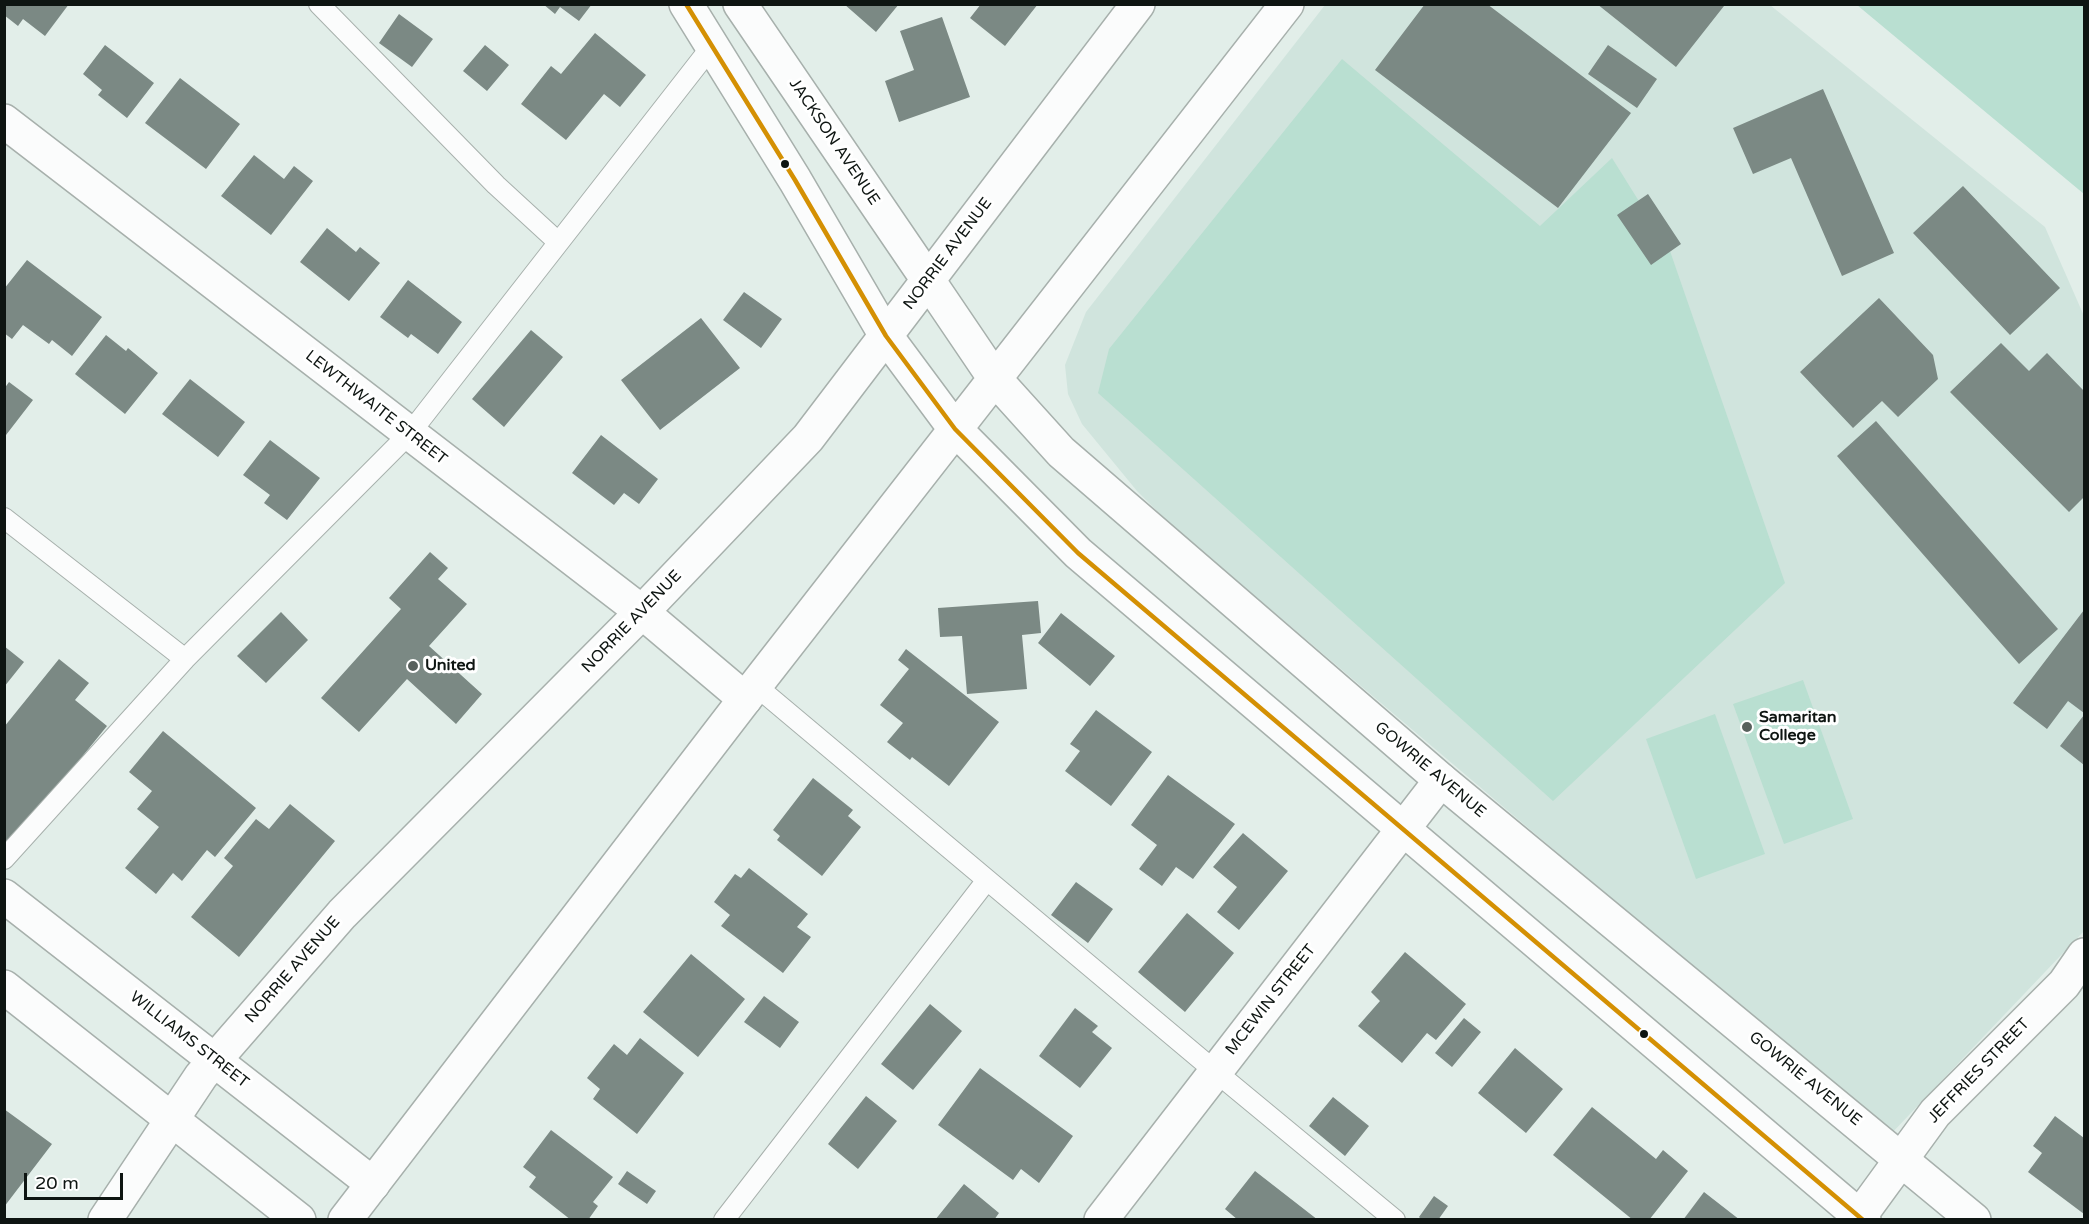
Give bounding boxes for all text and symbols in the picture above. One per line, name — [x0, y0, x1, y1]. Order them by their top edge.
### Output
street label: JACKSON AVENUE — [784, 75, 884, 209]
unlabelled marker — [779, 158, 791, 170]
street label: NORRIE AVENUE — [900, 194, 996, 314]
street label: LEWTHWAITE STREET — [301, 347, 451, 469]
street label: NORRIE AVENUE — [578, 567, 686, 677]
place label: United — [425, 656, 476, 676]
marker: United — [406, 659, 420, 673]
place label: Samaritan College — [1759, 708, 1836, 746]
street label: GOWRIE AVENUE — [1370, 718, 1490, 822]
marker: Samaritan College — [1740, 720, 1754, 734]
street label: NORRIE AVENUE — [241, 913, 345, 1027]
street label: MCEWIN STREET — [1222, 941, 1320, 1059]
street label: WILLIAMS STREET — [126, 988, 252, 1092]
street label: JEFFRIES STREET — [1924, 1015, 2034, 1127]
unlabelled marker — [1638, 1028, 1650, 1040]
street label: GOWRIE AVENUE — [1745, 1028, 1865, 1130]
scale bar — [27, 1161, 126, 1199]
text: 20 m — [35, 1172, 79, 1194]

